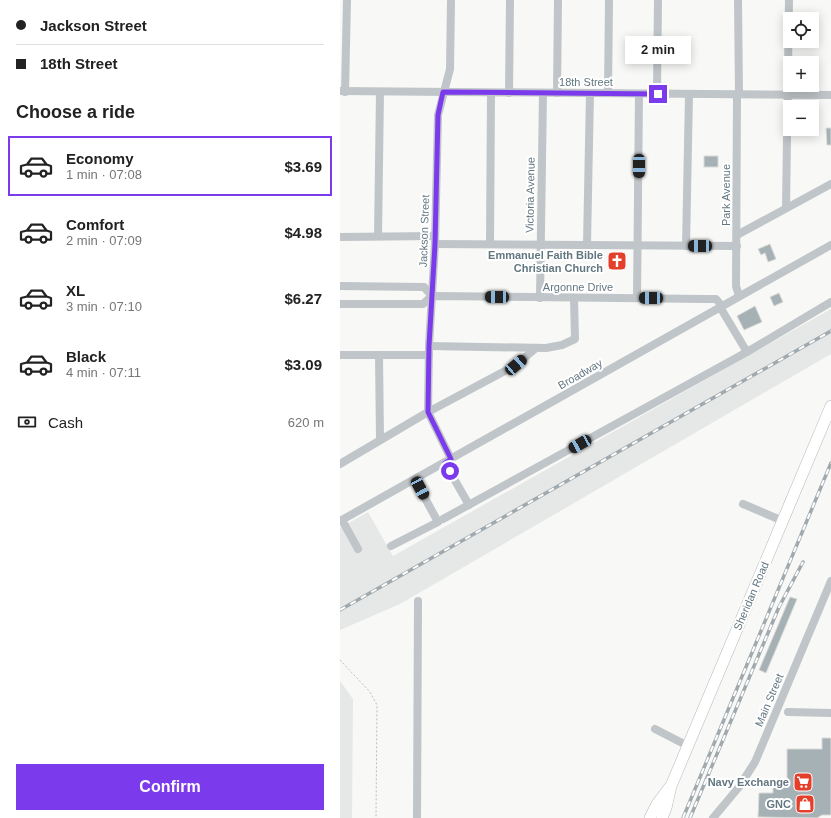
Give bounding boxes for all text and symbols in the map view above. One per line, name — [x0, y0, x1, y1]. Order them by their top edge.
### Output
map controls — [783, 12, 819, 136]
button: locate — [783, 12, 819, 48]
text: Jackson Street — [40, 17, 147, 34]
callout: 2 min — [625, 36, 691, 64]
text: 2 min — [641, 42, 675, 57]
text: 18th Street — [40, 55, 118, 72]
button: + — [783, 56, 819, 92]
street label: 18th Street — [559, 76, 613, 88]
route end — [649, 85, 667, 103]
button: − — [783, 100, 819, 136]
text: Choose a ride — [16, 102, 135, 122]
icon: car — [18, 148, 54, 184]
text: Economy — [66, 150, 134, 167]
car — [633, 154, 645, 178]
street label: Victoria Avenue — [523, 157, 537, 233]
text: $3.69 — [284, 158, 322, 175]
street label: Park Avenue — [720, 164, 732, 226]
text: 1 min · 07:08 — [66, 167, 142, 182]
street label: Jackson Street — [417, 194, 431, 268]
icon: car — [18, 214, 54, 250]
text: Comfort — [66, 216, 124, 233]
text: $4.98 — [284, 224, 322, 241]
text: 2 min · 07:09 — [66, 233, 142, 248]
car — [688, 240, 712, 252]
place label: Emmanuel Faith Bible Christian Church — [488, 249, 603, 274]
church icon: Emmanuel Faith Bible Christian Church — [606, 250, 628, 272]
icon: car — [18, 280, 54, 316]
street label: Argonne Drive — [543, 281, 613, 293]
text: XL — [66, 282, 85, 299]
text: $6.27 — [284, 290, 322, 307]
car — [485, 291, 509, 303]
car — [639, 292, 663, 304]
text: 3 min · 07:10 — [66, 299, 142, 314]
icon: car — [18, 346, 54, 382]
text: Black — [66, 348, 106, 365]
car — [503, 353, 529, 377]
text: $3.09 — [284, 356, 322, 373]
street label: Broadway — [556, 356, 605, 391]
text: 4 min · 07:11 — [66, 365, 141, 380]
icon: cash — [16, 411, 38, 433]
text: Cash — [48, 414, 83, 431]
text: 620 m — [288, 415, 324, 430]
car — [567, 433, 593, 455]
route start — [441, 462, 459, 480]
car — [409, 475, 431, 501]
street label: Sheridan Road — [731, 560, 771, 632]
street label: Main Street — [752, 672, 786, 728]
button: Confirm — [16, 764, 324, 810]
supermarket icon: Navy Exchange — [792, 771, 814, 793]
place label: Navy Exchange — [708, 776, 789, 788]
shop icon: GNC — [794, 793, 816, 815]
place label: GNC — [767, 798, 791, 810]

